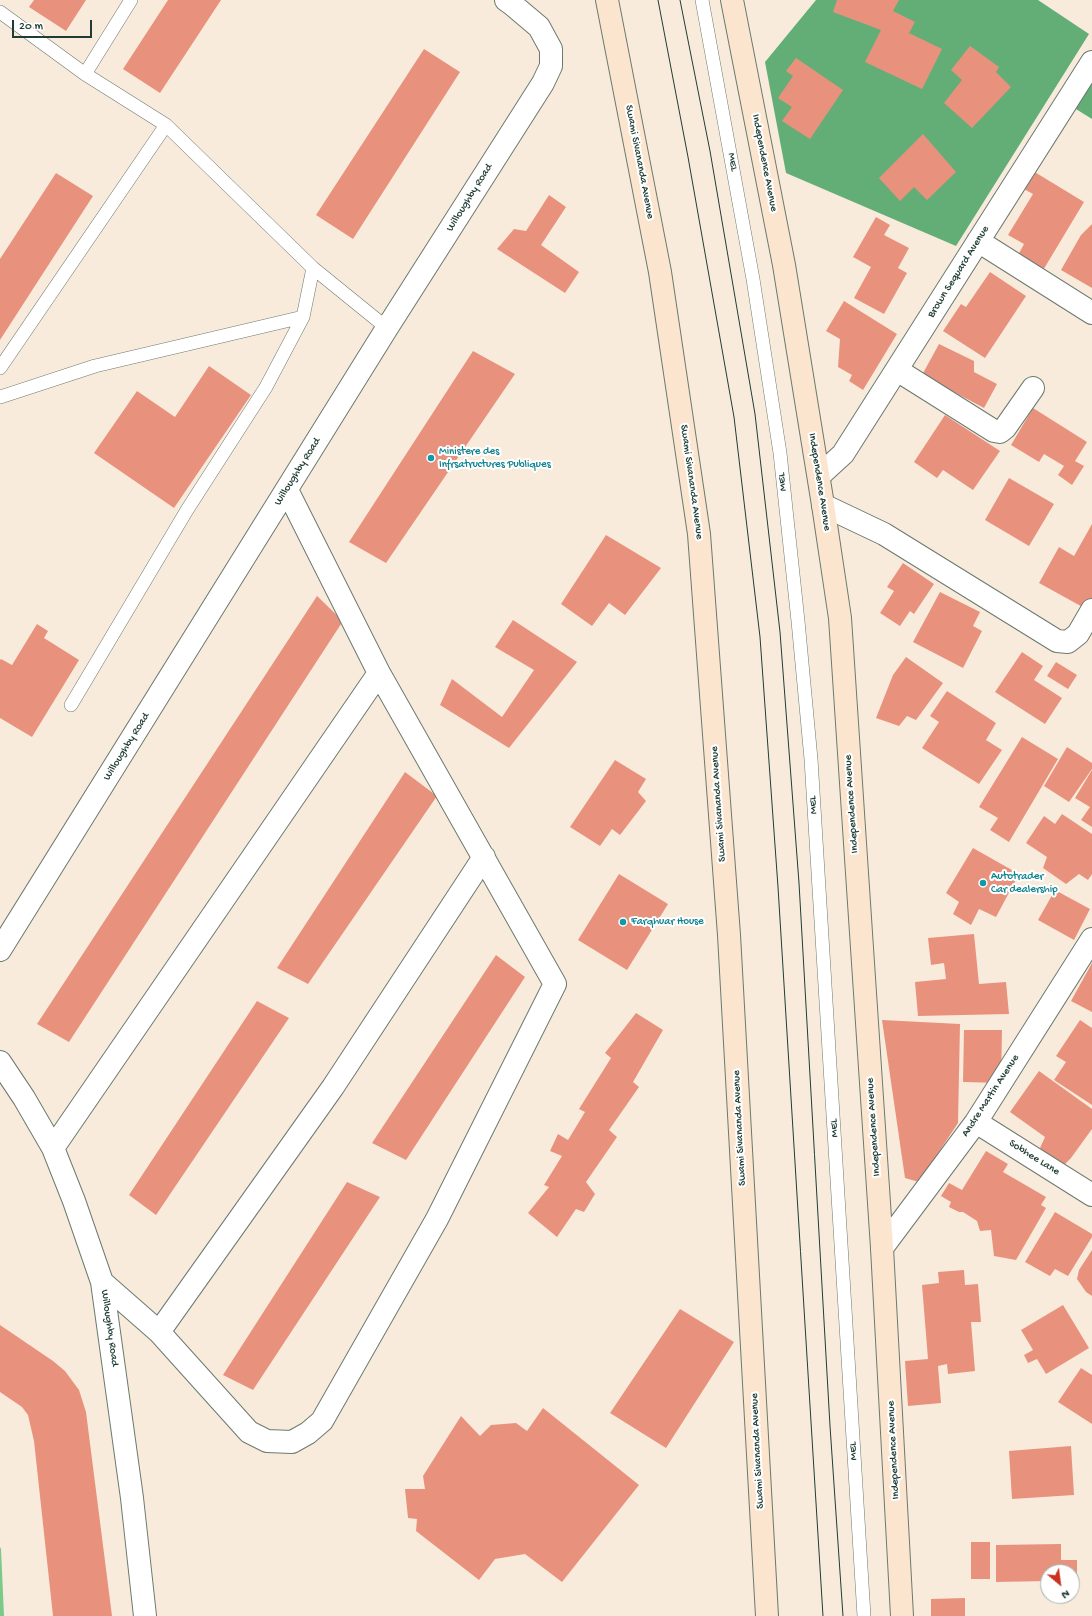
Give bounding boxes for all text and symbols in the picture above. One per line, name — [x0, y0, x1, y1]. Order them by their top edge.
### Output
scale bar — [14, 12, 94, 38]
text: 20 m — [19, 20, 43, 34]
street label: Swami Sivananda Avenue — [621, 104, 657, 220]
street label: Independence Avenue — [748, 113, 780, 213]
street label: MEL — [724, 152, 740, 172]
street label: Willoughby Road — [444, 162, 496, 234]
street label: Brown Sequard Avenue — [925, 223, 993, 321]
street label: Swami Sivananda Avenue — [676, 424, 706, 540]
street label: Independence Avenue — [805, 432, 833, 532]
street label: Willoughby Road — [272, 436, 324, 508]
place label: Ministere des Infrsatructures Publiques — [439, 445, 551, 471]
marker: Ministere des Infrsatructures Publiques — [426, 453, 436, 463]
street label: MEL — [775, 472, 791, 492]
street label: Willoughby Road — [101, 711, 153, 783]
street label: Swami Sivananda Avenue — [708, 746, 730, 862]
street label: Independence Avenue — [842, 754, 862, 854]
street label: MEL — [807, 795, 821, 815]
place label: Autotrader Car dealership — [991, 870, 1058, 896]
marker: Autotrader Car dealership — [978, 878, 988, 888]
place label: Farqhuar House — [631, 915, 704, 929]
marker: Farqhuar House — [618, 917, 628, 927]
street label: Andre Martin Avenue — [959, 1052, 1023, 1140]
street label: Swami Sivananda Avenue — [730, 1070, 750, 1186]
street label: Independence Avenue — [864, 1077, 884, 1177]
street label: MEL — [828, 1118, 842, 1138]
street label: Sobhee Lane — [1006, 1137, 1062, 1179]
street label: Willoughby Road — [97, 1289, 121, 1367]
street label: Swami Sivananda Avenue — [748, 1393, 768, 1509]
street label: Independence Avenue — [885, 1400, 903, 1500]
street label: MEL — [847, 1441, 861, 1461]
north arrow — [1040, 1564, 1080, 1604]
text: N — [1059, 1587, 1071, 1601]

